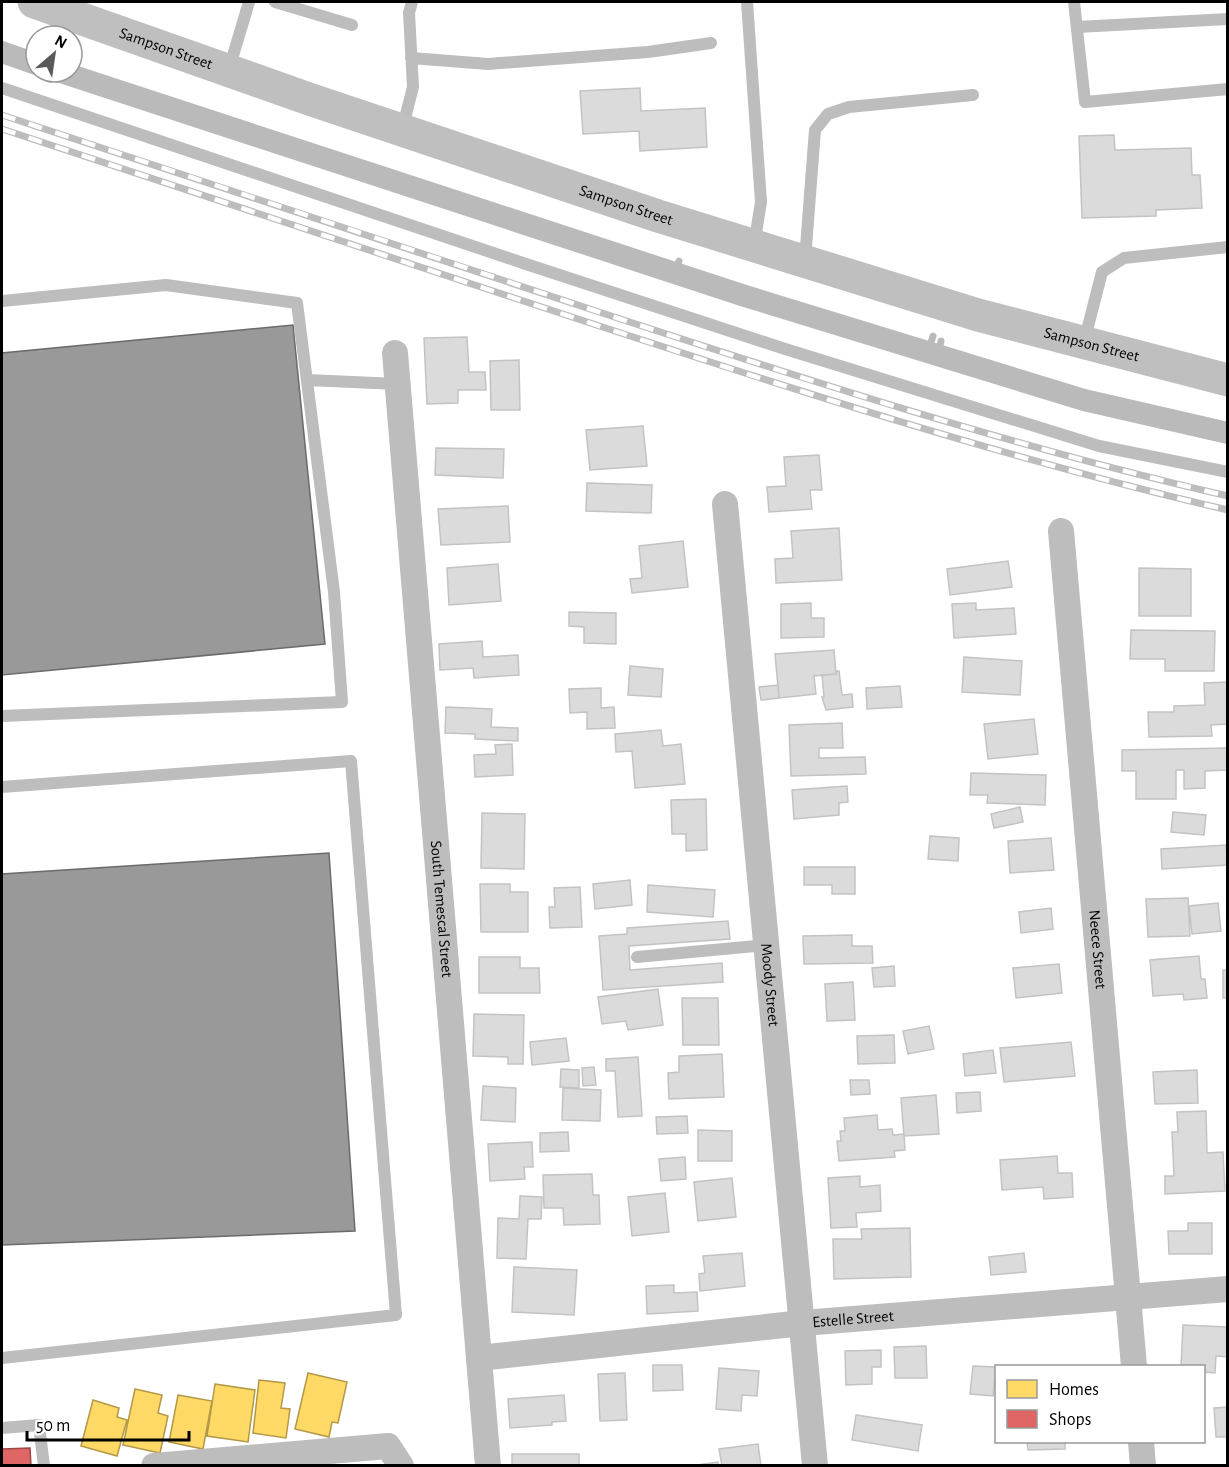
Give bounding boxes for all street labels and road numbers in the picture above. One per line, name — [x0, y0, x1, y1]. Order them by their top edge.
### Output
street label: Sampson Street — [117, 25, 215, 72]
street label: Sampson Street — [577, 182, 675, 228]
street label: Sampson Street — [1042, 324, 1141, 365]
street label: South Temescal Street — [428, 840, 455, 978]
street label: Neece Street — [1086, 909, 1109, 990]
street label: Moody Street — [758, 943, 782, 1027]
street label: Estelle Street — [812, 1308, 894, 1330]

